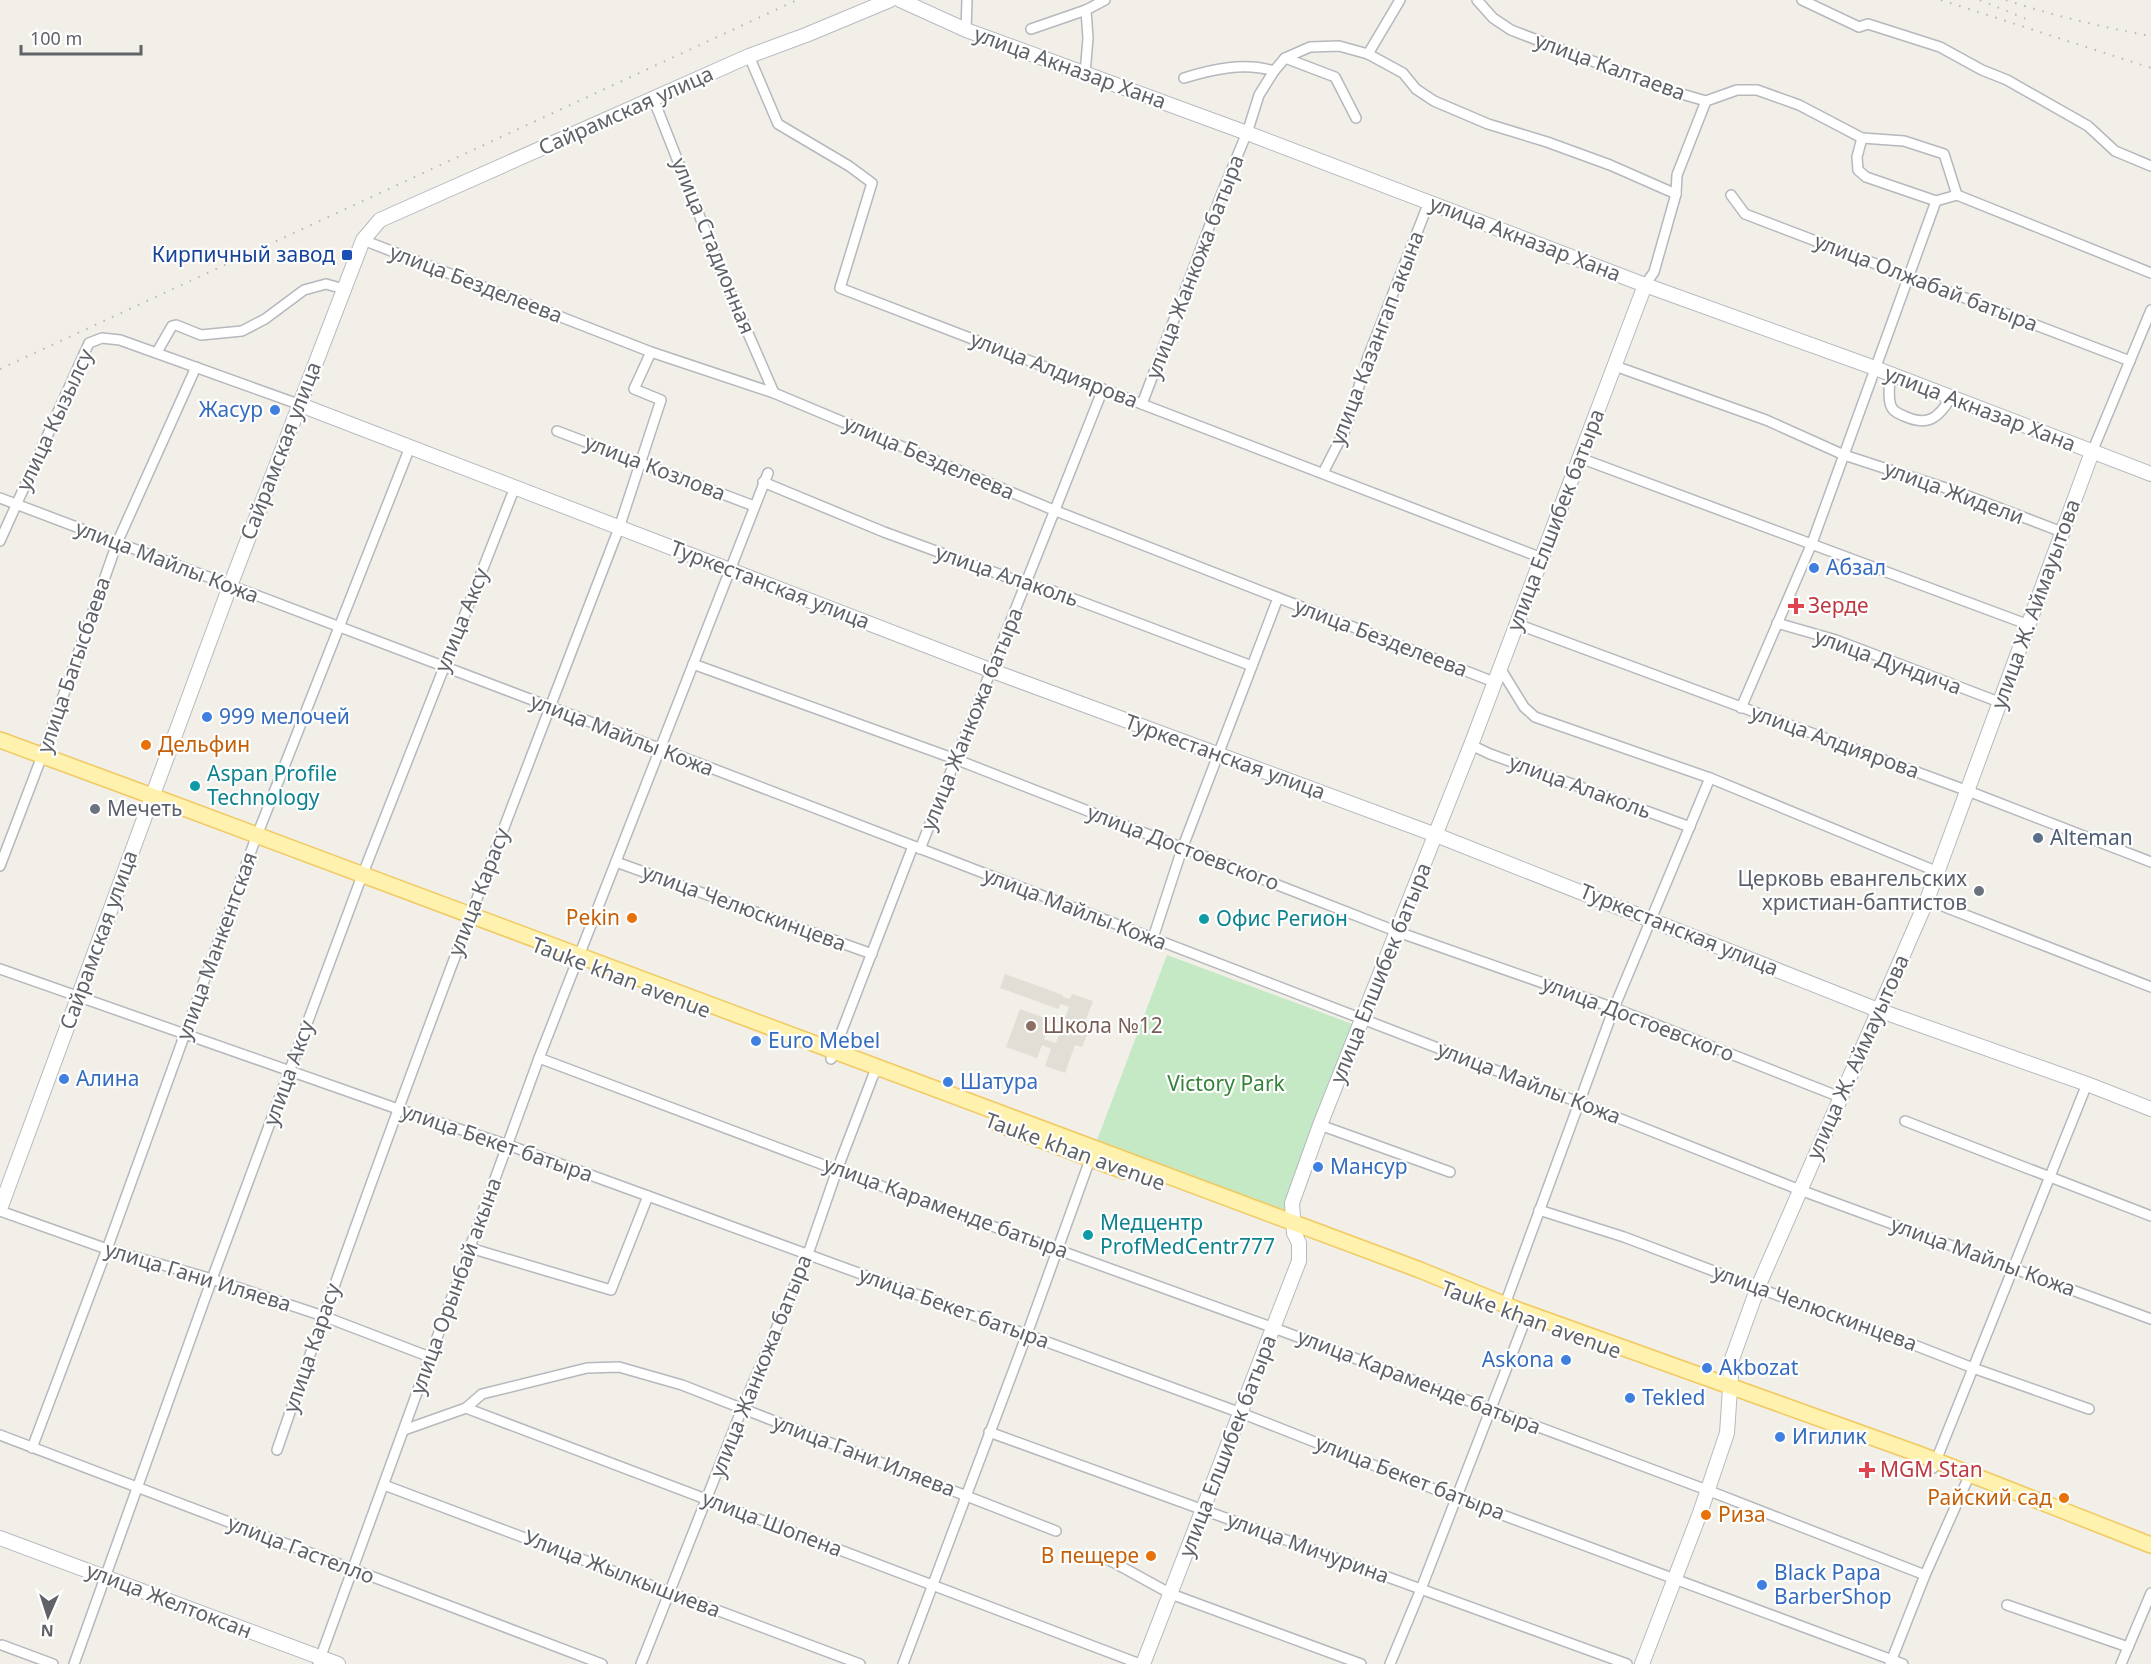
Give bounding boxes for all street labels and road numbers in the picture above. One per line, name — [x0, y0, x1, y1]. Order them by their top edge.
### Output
street label: улица Акназар Хана — [970, 19, 1170, 115]
street label: улица Калтаева — [1531, 26, 1690, 106]
street label: Сайрамская улица — [534, 59, 717, 161]
street label: улица Жанкожа батыра — [1138, 151, 1250, 383]
street label: улица Стадионная — [666, 153, 762, 338]
street label: улица Акназар Хана — [1426, 189, 1625, 287]
street label: улица Казангап акына — [1322, 227, 1430, 449]
street label: улица Олжабай батыра — [1811, 227, 2042, 338]
street label: улица Безделеева — [386, 237, 567, 329]
street label: улица Алдиярова — [967, 324, 1142, 414]
street label: улица Кызылсу — [9, 344, 99, 495]
street label: Сайрамская улица — [233, 358, 327, 544]
street label: улица Акназар Хана — [1881, 359, 2080, 457]
street label: улица Елшибек батыра — [1500, 405, 1610, 635]
street label: улица Безделеева — [840, 408, 1019, 506]
street label: улица Козлова — [581, 427, 730, 507]
street label: улица Жидели — [1881, 454, 2028, 530]
street label: улица Ж. Аймауытова — [1984, 495, 2086, 712]
street label: улица Майлы Кожа — [72, 513, 263, 609]
street label: Туркестанская улица — [667, 533, 874, 635]
street label: улица Алаколь — [932, 538, 1083, 613]
street label: улица Аксу — [427, 563, 495, 676]
street label: улица Багысбаева — [30, 573, 116, 756]
street label: улица Безделеева — [1291, 591, 1472, 683]
street label: улица Жанкожа батыра — [914, 603, 1029, 834]
street label: улица Дундича — [1811, 622, 1966, 701]
street label: улица Майлы Кожа — [527, 686, 718, 782]
street label: улица Алдиярова — [1747, 698, 1923, 785]
street label: Туркестанская улица — [1121, 707, 1330, 805]
street label: улица Алаколь — [1505, 747, 1655, 825]
street label: улица Достоевского — [1083, 798, 1283, 897]
street label: улица Карасу — [441, 823, 515, 960]
street label: Сайрамская улица — [53, 846, 143, 1033]
street label: улица Манкентская — [169, 848, 263, 1044]
street label: улица Челюскинцева — [638, 857, 850, 957]
street label: улица Елшибек батыра — [1323, 858, 1437, 1087]
street label: улица Майлы Кожа — [980, 860, 1171, 956]
street label: Туркестанская улица — [1576, 876, 1783, 982]
street label: Tauke khan avenue — [528, 930, 715, 1024]
street label: улица Ж. Аймауытова — [1799, 950, 1915, 1163]
street label: улица Достоевского — [1538, 969, 1738, 1068]
street label: улица Аксу — [256, 1016, 320, 1129]
street label: улица Майлы Кожа — [1434, 1034, 1625, 1130]
street label: улица Бекет батыра — [398, 1096, 597, 1188]
street label: Tauke khan avenue — [981, 1105, 1169, 1197]
street label: улица Караменде батыра — [820, 1150, 1073, 1264]
street label: улица Орынбай акына — [403, 1173, 507, 1398]
street label: улица Майлы Кожа — [1887, 1210, 2079, 1302]
street label: улица Гани Иляева — [102, 1234, 295, 1318]
street label: улица Жанкожа батыра — [703, 1250, 818, 1481]
street label: улица Челюскинцева — [1709, 1257, 1921, 1357]
street label: улица Бекет батыра — [855, 1260, 1054, 1355]
street label: Tauke khan avenue — [1437, 1273, 1625, 1365]
street label: улица Карасу — [276, 1279, 346, 1416]
street label: улица Караменде батыра — [1294, 1322, 1545, 1440]
street label: улица Елшибек батыра — [1172, 1331, 1282, 1561]
street label: улица Гани Иляева — [769, 1407, 960, 1503]
street label: улица Бекет батыра — [1312, 1428, 1509, 1526]
street label: улица Шопена — [698, 1483, 846, 1563]
street label: улица Мичурина — [1223, 1505, 1393, 1589]
street label: улица Гастелло — [224, 1508, 379, 1590]
street label: Улица Жылкышиева — [520, 1523, 725, 1623]
street label: улица Желтоксан — [83, 1556, 256, 1645]

